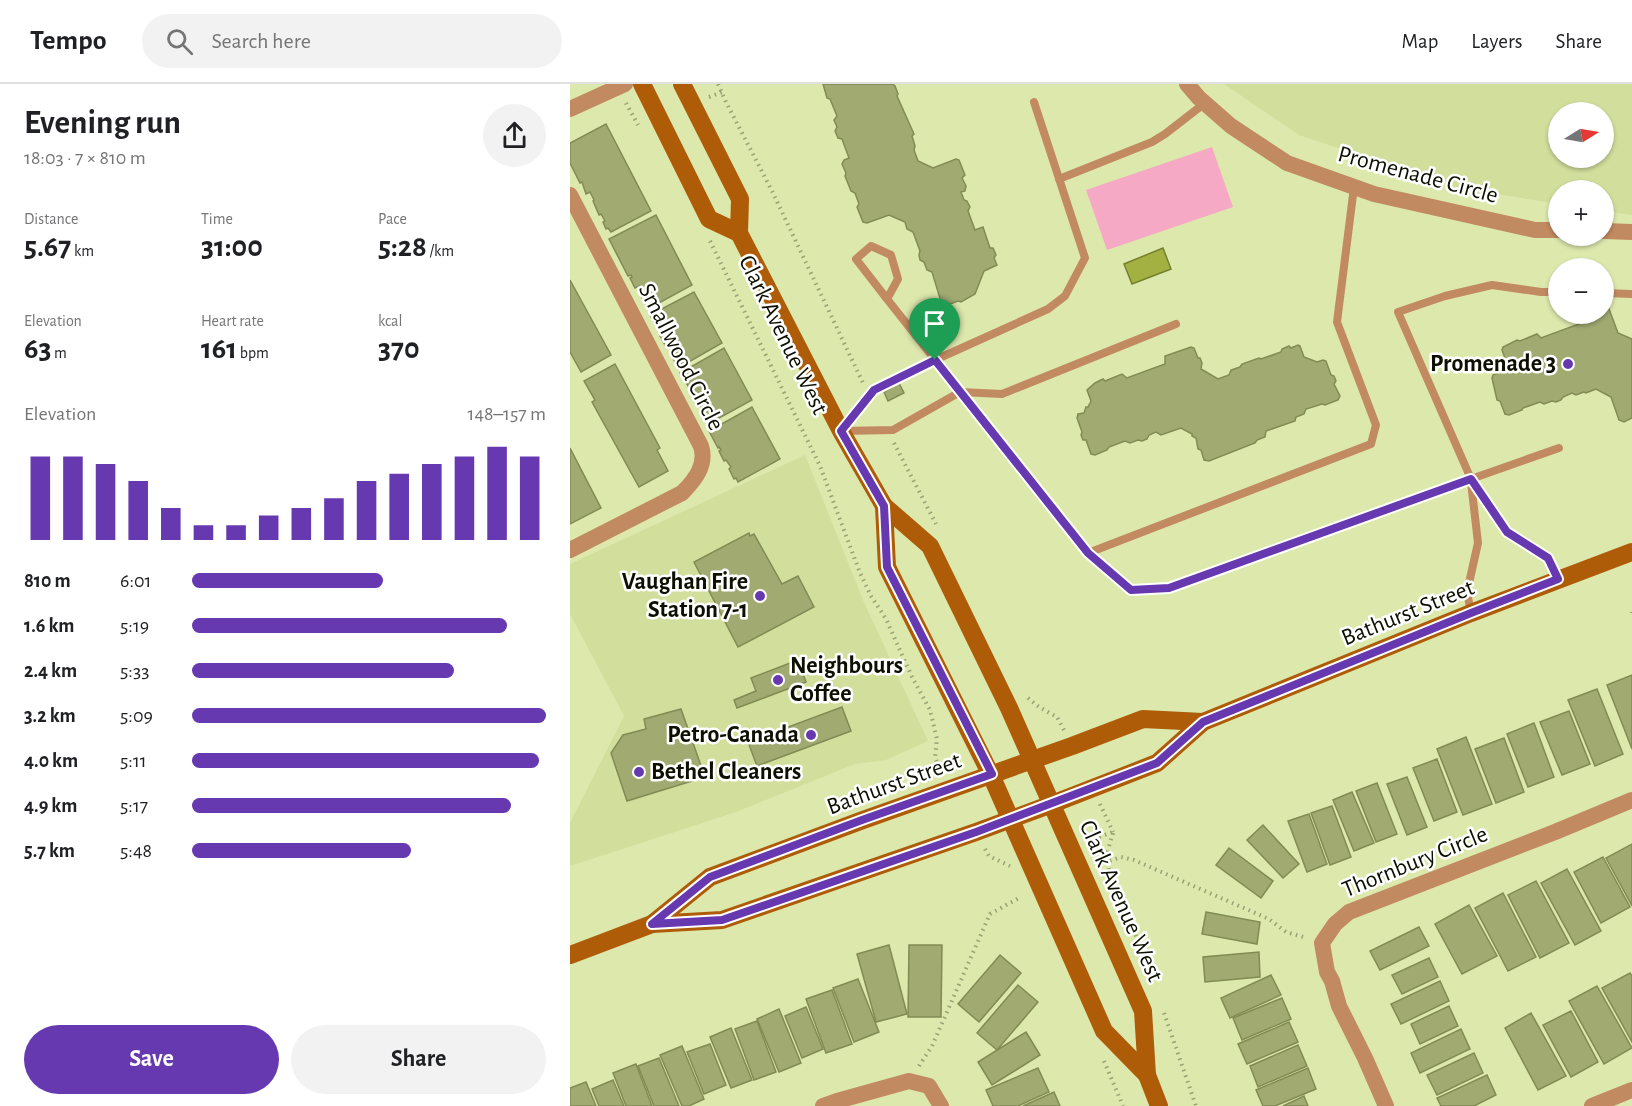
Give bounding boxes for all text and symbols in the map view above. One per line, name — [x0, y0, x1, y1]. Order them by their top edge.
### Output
search box — [142, 14, 562, 68]
icon: search — [163, 25, 196, 58]
text: Tempo — [30, 27, 106, 55]
text: Search here — [211, 30, 311, 52]
text: Map — [1402, 31, 1438, 52]
text: Layers — [1471, 31, 1522, 52]
text: Share — [1555, 31, 1602, 52]
north arrow — [1548, 102, 1614, 168]
map controls — [1548, 102, 1614, 324]
button: share — [483, 104, 546, 167]
text: Evening run — [24, 107, 181, 140]
street label: Promenade Circle — [1335, 142, 1501, 208]
text: 18:03 · 7 × 810 m — [24, 148, 146, 168]
button: + — [1548, 180, 1614, 246]
text: Distance — [24, 211, 78, 227]
text: Time — [201, 211, 233, 227]
text: Pace — [378, 211, 407, 227]
text: 5.67 — [24, 232, 71, 262]
text: 31:00 — [201, 232, 263, 262]
text: 5:28 — [378, 232, 427, 262]
text: km — [71, 243, 94, 259]
text: /km — [427, 243, 454, 259]
street label: Clark Avenue West — [734, 252, 832, 419]
button: − — [1548, 258, 1614, 324]
street label: Smallwood Circle — [634, 280, 728, 434]
pin — [909, 298, 960, 360]
icon: arrive — [918, 307, 951, 340]
text: Elevation — [24, 313, 82, 329]
text: Heart rate — [201, 313, 264, 329]
text: kcal — [378, 313, 402, 329]
text: 63 — [24, 334, 51, 364]
text: 161 — [201, 334, 237, 364]
text: 370 — [378, 334, 420, 364]
text: m — [51, 345, 67, 361]
text: bpm — [237, 345, 269, 361]
place label: Promenade 3 — [1430, 352, 1556, 376]
marker: Promenade 3 — [1561, 357, 1575, 371]
text: Elevation — [24, 404, 96, 424]
text: 148–157 m — [468, 404, 546, 424]
place label: Vaughan Fire Station 7-1 — [622, 570, 748, 622]
text: 810 m — [24, 571, 71, 591]
text: 6:01 — [120, 571, 151, 591]
street label: Bathurst Street — [1338, 575, 1478, 651]
marker: Vaughan Fire Station 7-1 — [753, 589, 767, 603]
text: 1.6 km — [24, 616, 75, 636]
text: 5:19 — [120, 616, 149, 636]
place label: Neighbours Coffee — [790, 654, 903, 706]
text: 2.4 km — [24, 661, 77, 681]
text: 5:33 — [120, 661, 149, 681]
marker: Neighbours Coffee — [771, 673, 785, 687]
text: 3.2 km — [24, 706, 76, 726]
text: 5:09 — [120, 706, 153, 726]
place label: Petro-Canada — [667, 723, 799, 747]
marker: Petro-Canada — [804, 728, 818, 742]
street label: Bathurst Street — [824, 749, 965, 819]
text: 4.0 km — [24, 751, 78, 771]
text: 5:11 — [120, 751, 147, 771]
place label: Bethel Cleaners — [651, 760, 801, 784]
marker: Bethel Cleaners — [632, 765, 646, 779]
text: 4.9 km — [24, 796, 77, 816]
text: 5:17 — [120, 796, 148, 816]
street label: Clark Avenue West — [1075, 817, 1167, 986]
street label: Thornbury Circle — [1339, 822, 1491, 902]
text: 5.7 km — [24, 841, 75, 861]
text: 5:48 — [120, 841, 152, 861]
button: Save — [24, 1025, 279, 1094]
button: Share — [291, 1025, 546, 1094]

